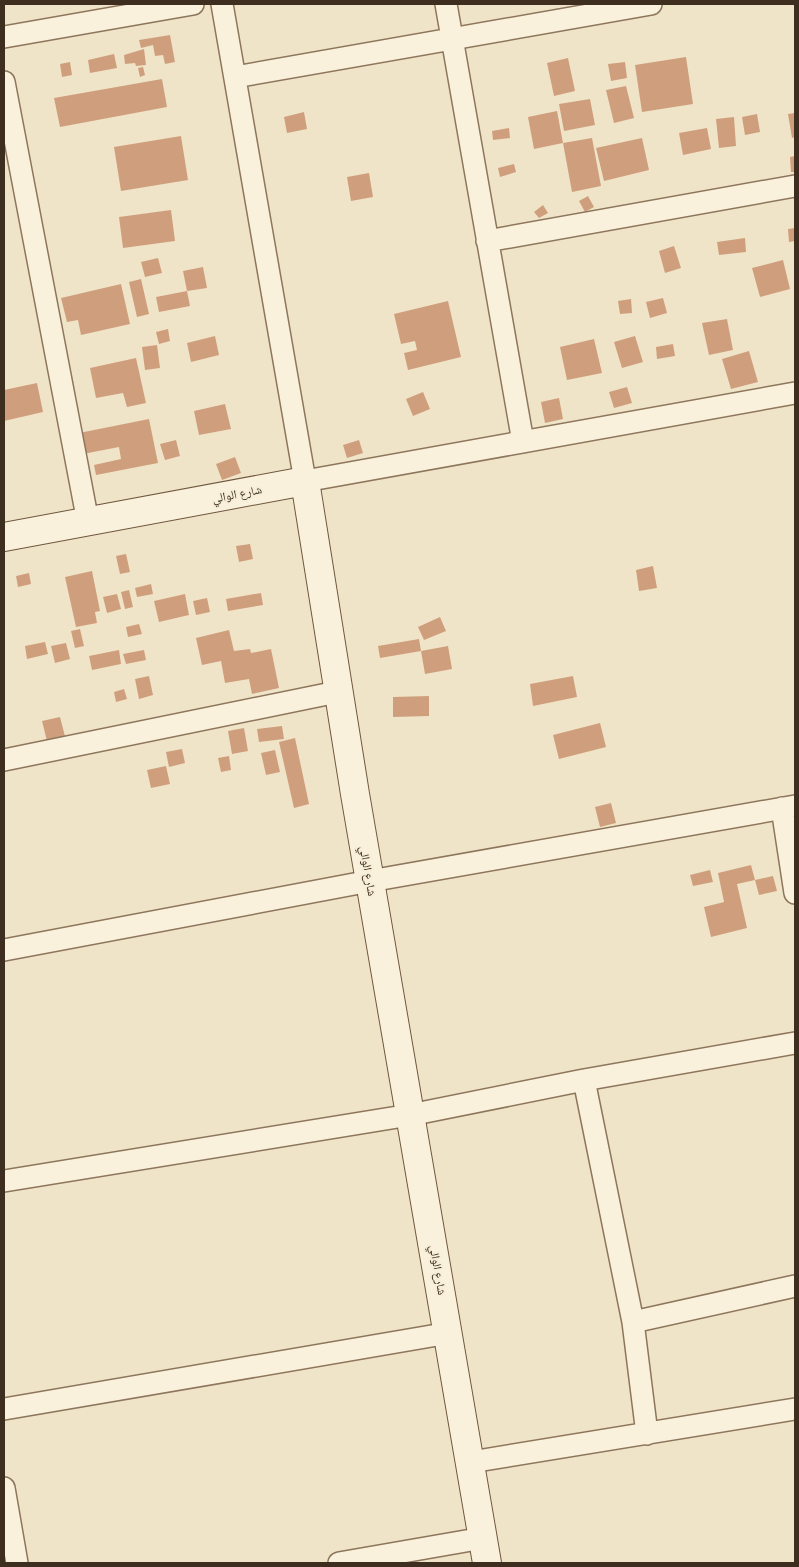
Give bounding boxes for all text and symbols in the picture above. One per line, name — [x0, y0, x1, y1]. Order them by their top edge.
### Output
street label: شارع الوالي — [211, 482, 264, 509]
street label: شارع الوالي — [354, 845, 379, 898]
street label: شارع الوالي — [424, 1244, 449, 1297]

